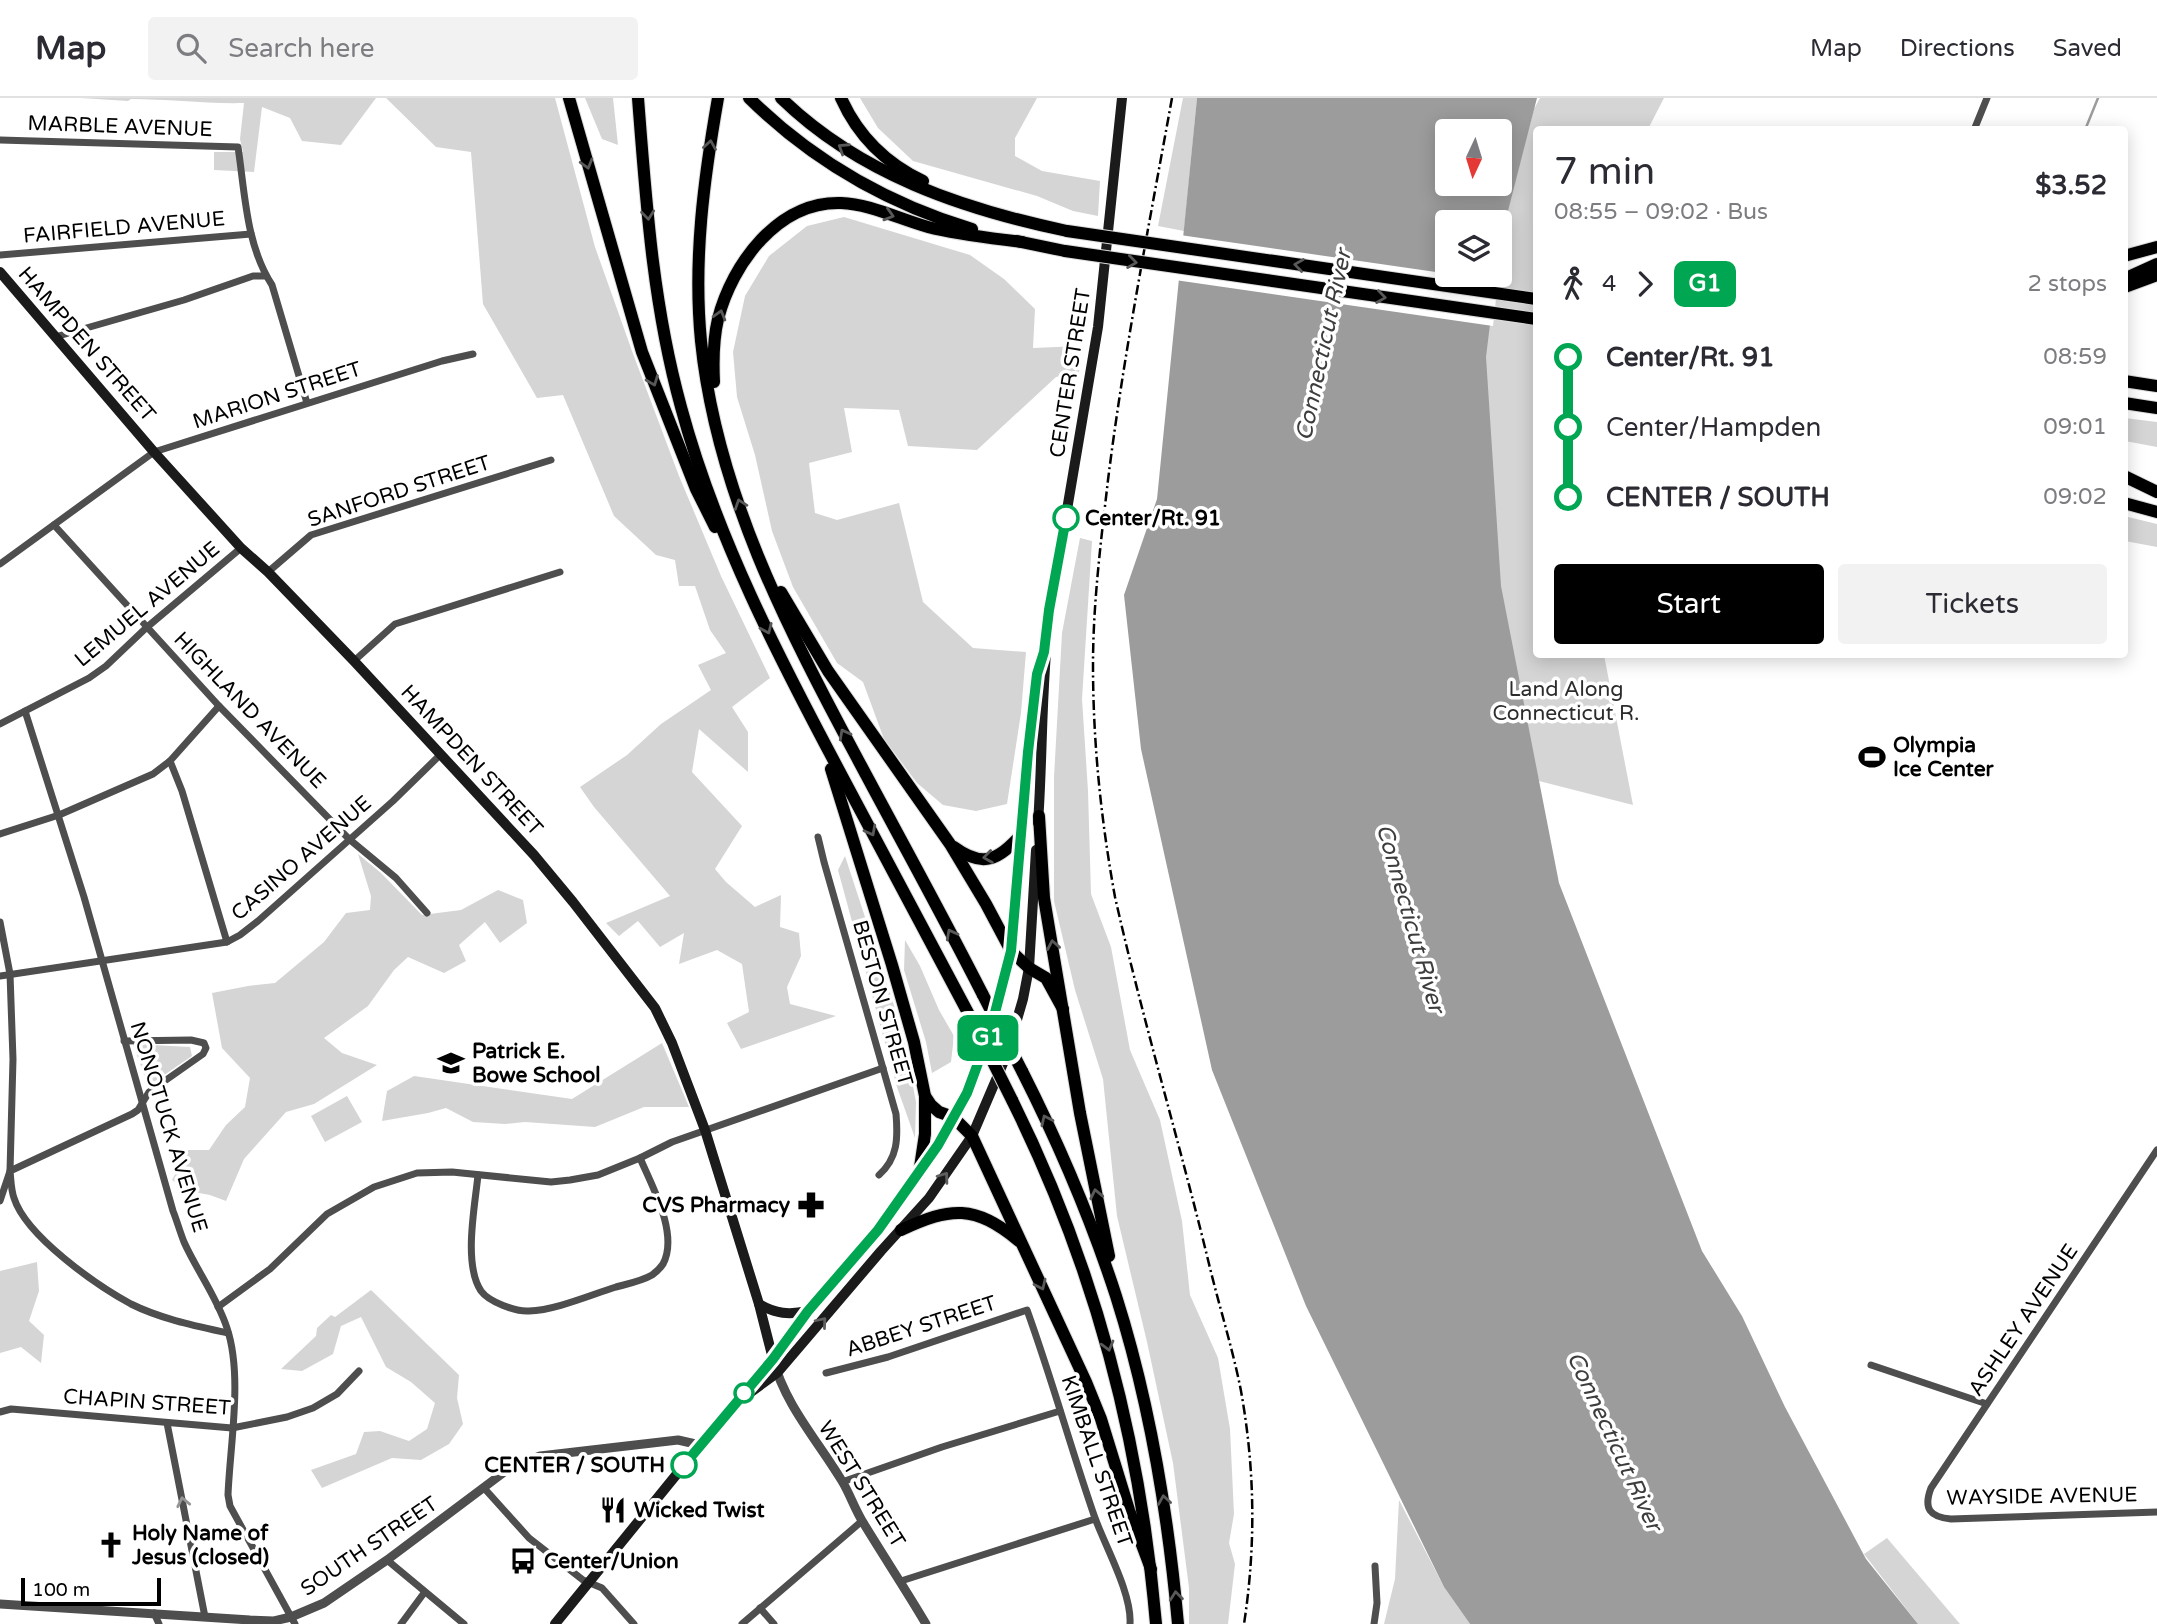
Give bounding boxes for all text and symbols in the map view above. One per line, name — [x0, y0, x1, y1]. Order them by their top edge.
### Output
search box — [148, 17, 638, 80]
text: Map — [35, 29, 106, 68]
icon: search — [172, 29, 210, 67]
text: Search here — [228, 33, 374, 64]
text: Map — [1810, 34, 1862, 63]
text: Directions — [1900, 34, 2015, 63]
text: Saved — [2053, 34, 2122, 63]
street label: MARBLE AVENUE — [27, 111, 213, 142]
north arrow — [1435, 119, 1512, 196]
map controls — [1435, 119, 1512, 287]
one-way arrow — [702, 139, 717, 151]
one-way arrow — [838, 143, 851, 156]
text: 7 min — [1554, 149, 1655, 195]
one-way arrow — [579, 157, 594, 169]
text: $3.52 — [2035, 170, 2107, 201]
text: 08:55 – 09:02 · Bus — [1554, 198, 1768, 226]
street label: FAIRFIELD AVENUE — [22, 206, 226, 249]
one-way arrow — [883, 207, 895, 222]
one-way arrow — [640, 209, 655, 221]
button: layers — [1435, 210, 1512, 287]
water label: Connecticut River — [1290, 244, 1359, 443]
one-way arrow — [1126, 254, 1138, 269]
one-way arrow — [1293, 258, 1305, 273]
street label: HAMPDEN STREET — [13, 262, 161, 427]
icon: walk — [1554, 265, 1592, 303]
icon: forward — [1626, 265, 1664, 303]
text: G1 — [1688, 269, 1722, 298]
text: 4 — [1602, 270, 1616, 298]
text: 2 stops — [2027, 270, 2107, 298]
street label: CENTER STREET — [1045, 287, 1096, 459]
one-way arrow — [1376, 289, 1387, 304]
one-way arrow — [711, 309, 726, 321]
text: Center/Rt. 91 — [1606, 342, 1774, 373]
text: 08:59 — [2043, 343, 2107, 371]
street label: MARION STREET — [190, 356, 365, 435]
one-way arrow — [644, 375, 658, 387]
text: Center/Hampden — [1606, 412, 1821, 443]
text: 09:01 — [2043, 413, 2107, 441]
street label: SANFORD STREET — [305, 450, 494, 533]
text: CENTER / SOUTH — [1606, 482, 1830, 513]
text: 09:02 — [2043, 483, 2107, 511]
one-way arrow — [734, 499, 748, 511]
marker: Center/Rt. 91 — [1053, 505, 1079, 531]
place label: Center/Rt. 91 — [1085, 506, 1221, 531]
street label: LEMUEL AVENUE — [70, 536, 225, 672]
button: Start — [1554, 564, 1824, 644]
button: Tickets — [1838, 564, 2107, 644]
one-way arrow — [759, 622, 773, 634]
street label: HIGHLAND AVENUE — [168, 627, 331, 794]
park label: Land Along Connecticut R. — [1493, 677, 1639, 726]
street label: HAMPDEN STREET — [395, 680, 548, 841]
one-way arrow — [838, 729, 852, 741]
place label: Olympia Ice Center — [1893, 733, 1995, 782]
sports icon: Olympia Ice Center — [1857, 742, 1887, 772]
street label: CASINO AVENUE — [226, 791, 376, 926]
water label: Connecticut River — [1370, 821, 1451, 1019]
one-way arrow — [863, 824, 876, 836]
one-way arrow — [982, 850, 994, 865]
street label: BESTON STREET — [847, 917, 918, 1089]
one-way arrow — [946, 929, 959, 941]
one-way arrow — [1046, 939, 1061, 951]
line badge: G1 — [956, 1015, 1020, 1061]
street label: NONOTUCK AVENUE — [125, 1019, 212, 1236]
text: G1 — [971, 1023, 1005, 1052]
place label: Patrick E. Bowe School — [472, 1039, 601, 1088]
school or university icon: Patrick E. Bowe School — [436, 1048, 466, 1078]
one-way arrow — [1040, 1115, 1054, 1127]
one-way arrow — [936, 1172, 948, 1185]
one-way arrow — [1089, 1188, 1104, 1200]
pharmacy icon: CVS Pharmacy — [796, 1190, 826, 1220]
place label: CVS Pharmacy — [642, 1193, 791, 1218]
street label: ASHLEY AVENUE — [1963, 1240, 2083, 1401]
one-way arrow — [1033, 1278, 1047, 1290]
street label: ABBEY STREET — [843, 1290, 1000, 1363]
one-way arrow — [813, 1317, 826, 1329]
one-way arrow — [1100, 1340, 1114, 1352]
water label: Connecticut River — [1560, 1347, 1669, 1538]
street label: KIMBALL STREET — [1055, 1372, 1138, 1550]
unlabelled marker — [734, 1383, 754, 1403]
street label: CHAPIN STREET — [62, 1384, 232, 1421]
street label: WEST STREET — [813, 1416, 911, 1552]
marker: CENTER / SOUTH — [671, 1452, 697, 1478]
place label: CENTER / SOUTH — [484, 1453, 665, 1478]
street label: WAYSIDE AVENUE — [1946, 1482, 2138, 1511]
street label: SOUTH STREET — [296, 1491, 443, 1601]
one-way arrow — [1156, 1494, 1171, 1505]
restaurant icon: Wicked Twist — [598, 1495, 628, 1525]
one-way arrow — [176, 1496, 191, 1508]
place label: Wicked Twist — [634, 1498, 764, 1523]
place label: Holy Name of Jesus (closed) — [131, 1521, 269, 1570]
church icon: Holy Name of Jesus (closed) — [96, 1530, 126, 1560]
bus stop icon: Center/Union — [508, 1546, 538, 1576]
place label: Center/Union — [544, 1549, 679, 1574]
scale bar — [21, 1575, 161, 1607]
text: 100 m — [32, 1579, 90, 1601]
one-way arrow — [1168, 1590, 1183, 1601]

